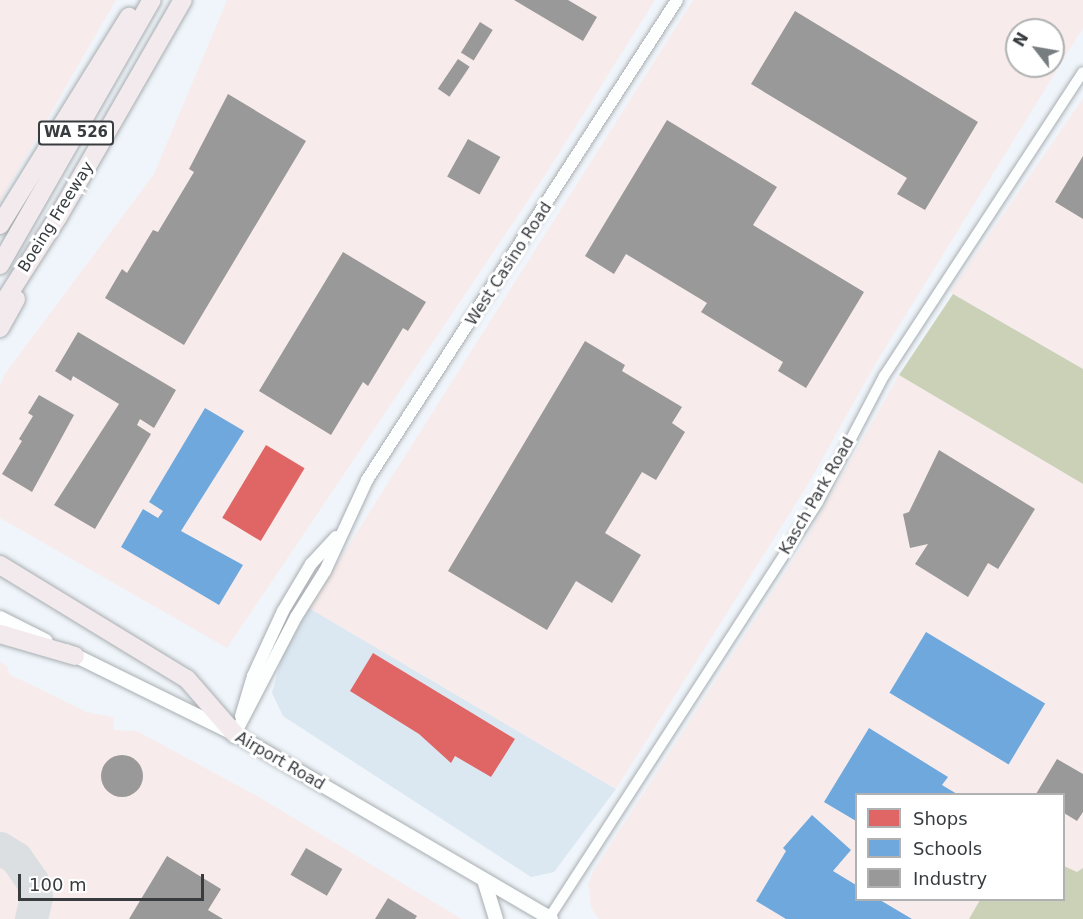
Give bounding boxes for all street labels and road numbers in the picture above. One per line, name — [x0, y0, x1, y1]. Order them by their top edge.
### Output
road number: WA 526 — [37, 121, 115, 145]
street label: Boeing Freeway — [14, 158, 98, 276]
street label: West Casino Road — [462, 199, 556, 329]
street label: Kasch Park Road — [776, 434, 858, 558]
street label: Airport Road — [232, 728, 328, 794]

